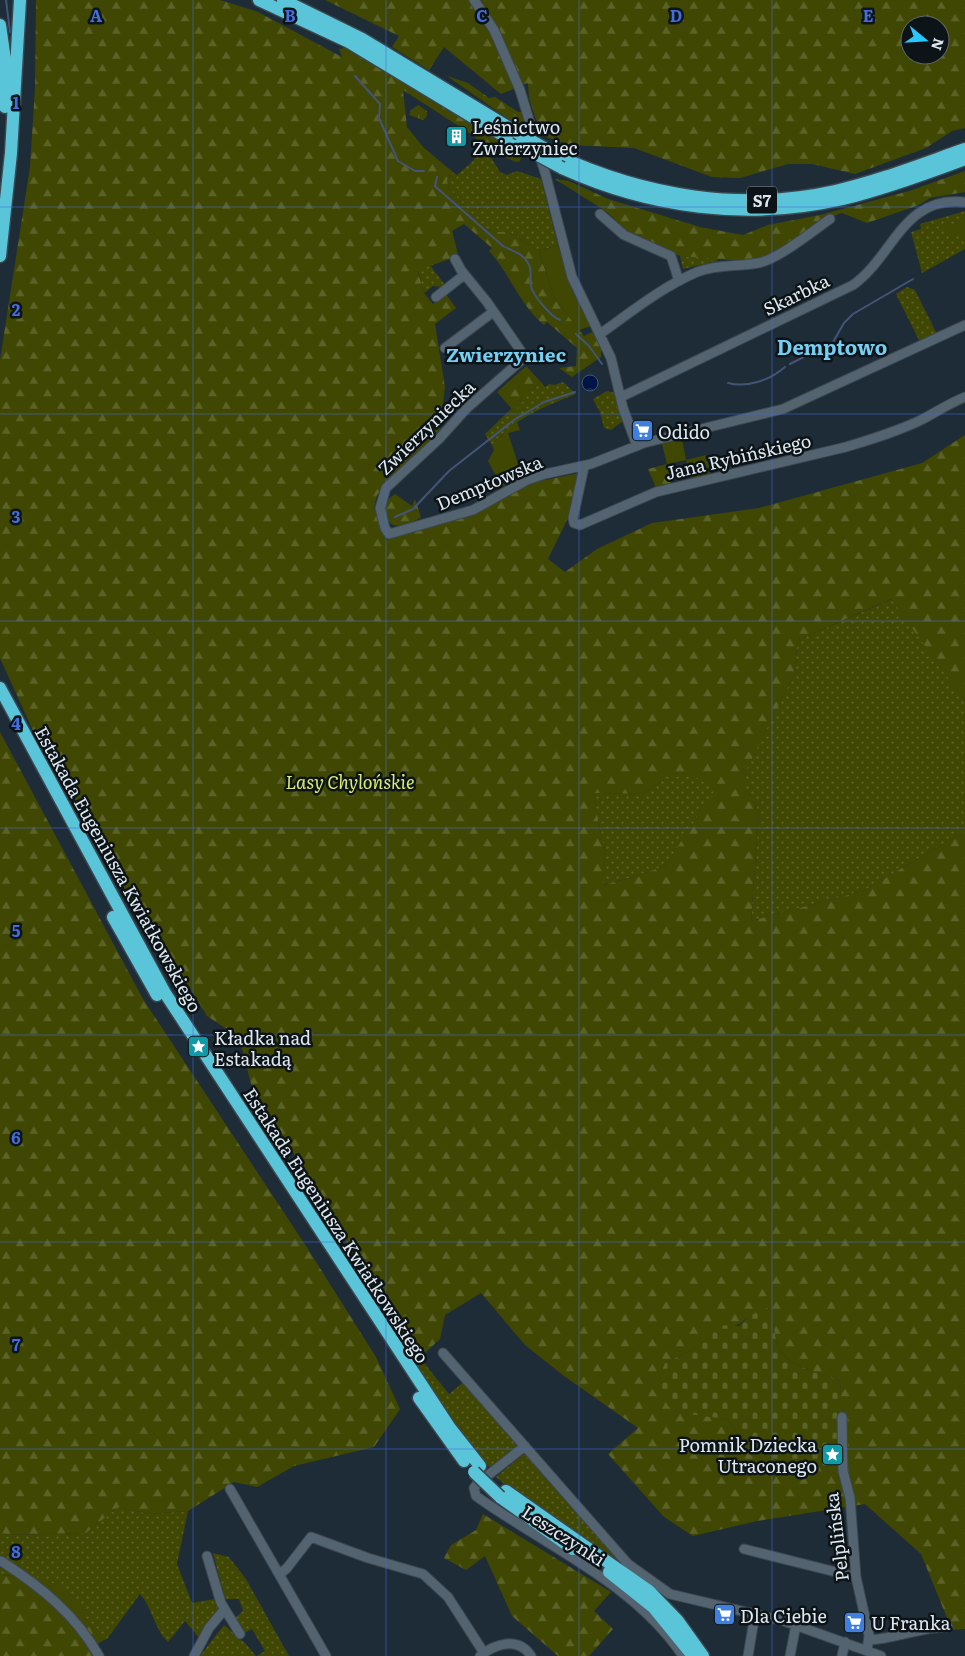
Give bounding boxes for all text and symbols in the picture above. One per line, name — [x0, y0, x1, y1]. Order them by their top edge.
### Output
text: A — [90, 3, 102, 27]
text: B — [284, 3, 296, 27]
text: C — [476, 3, 488, 27]
text: D — [670, 3, 682, 27]
text: E — [863, 3, 874, 27]
north arrow — [900, 15, 950, 65]
text: N — [927, 36, 950, 53]
text: 1 — [13, 90, 20, 114]
place label: Leśnictwo Zwierzyniec — [472, 113, 578, 161]
building icon: Leśnictwo Zwierzyniec — [444, 124, 468, 148]
road number: S7 — [747, 186, 777, 214]
street label: Skarbka — [758, 266, 834, 322]
text: 2 — [12, 297, 21, 321]
district label: Demptowo — [777, 331, 887, 361]
district label: Zwierzyniec — [446, 340, 566, 368]
street label: Zwierzyniecka — [371, 373, 481, 481]
place label: Odido — [658, 418, 710, 445]
supermarket icon: Odido — [630, 419, 654, 443]
street label: Jana Rybińskiego — [662, 426, 814, 486]
street label: Demptowska — [432, 447, 546, 516]
text: 3 — [12, 504, 21, 528]
text: 4 — [11, 711, 21, 735]
street label: Estakada Eugeniusza Kwiatkowskiego — [29, 721, 209, 1017]
park label: Lasy Chylońskie — [286, 768, 414, 795]
text: 5 — [12, 918, 21, 942]
place label: Kładka nad Estakadą — [214, 1024, 311, 1072]
place icon: Kładka nad Estakadą — [186, 1035, 210, 1059]
street label: Estakada Eugeniusza Kwiatkowskiego — [238, 1082, 436, 1368]
text: 6 — [11, 1125, 21, 1149]
text: 7 — [12, 1332, 21, 1356]
place label: Pomnik Dziecka Utraconego — [679, 1431, 817, 1479]
place icon: Pomnik Dziecka Utraconego — [821, 1442, 845, 1466]
street label: Pelplińska — [817, 1491, 855, 1583]
street label: Leszczynki — [517, 1498, 611, 1572]
text: 8 — [11, 1539, 21, 1563]
place label: Dla Ciebie — [740, 1602, 827, 1629]
supermarket icon: Dla Ciebie — [712, 1603, 736, 1627]
place label: U Franka — [871, 1609, 951, 1636]
supermarket icon: U Franka — [843, 1610, 867, 1634]

